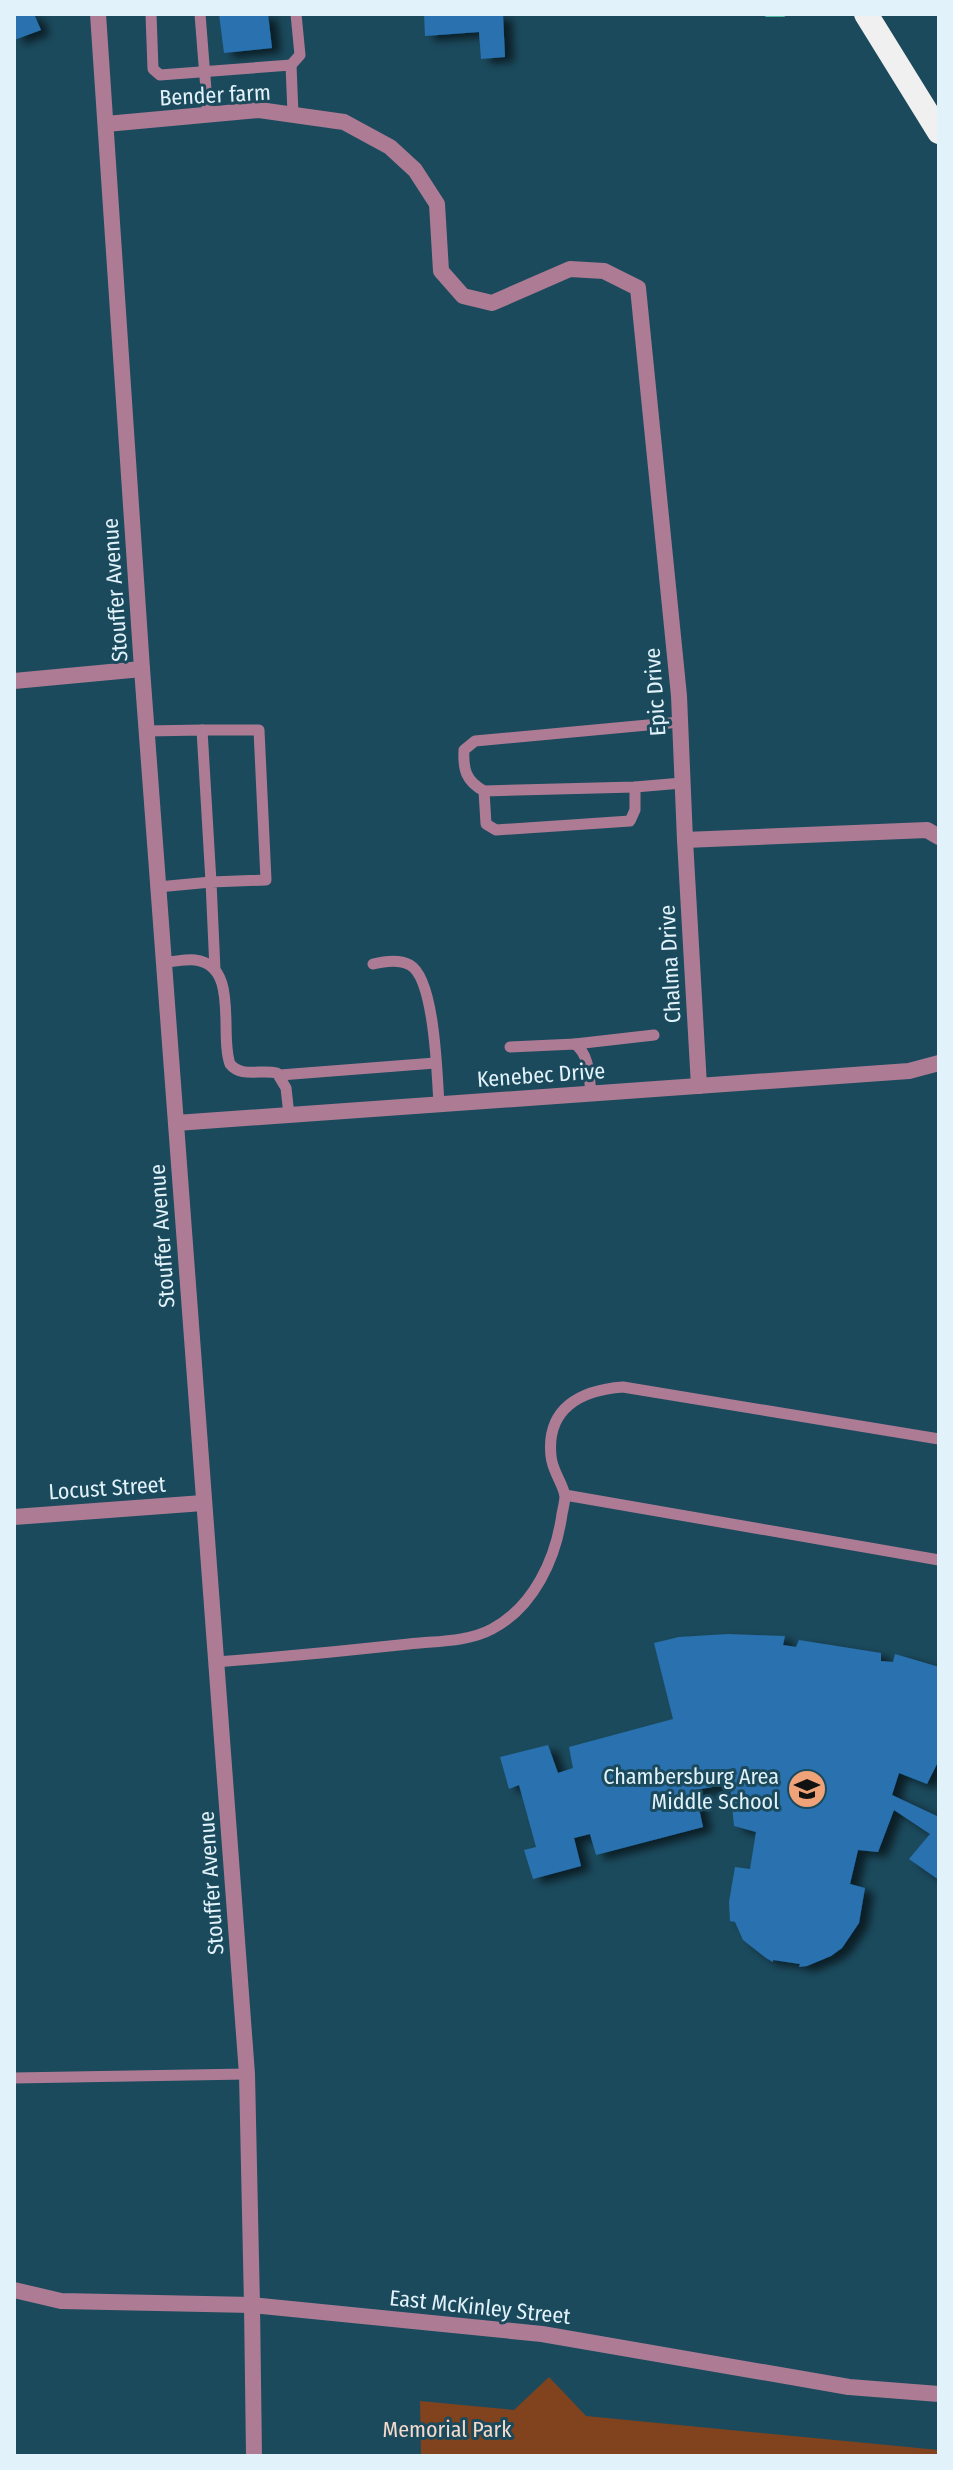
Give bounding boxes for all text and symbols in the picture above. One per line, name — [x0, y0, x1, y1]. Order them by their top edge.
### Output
street label: Bender farm — [159, 79, 271, 111]
street label: Stouffer Avenue — [97, 517, 133, 663]
street label: Epic Drive — [638, 647, 672, 737]
street label: Chalma Drive — [653, 904, 687, 1024]
street label: Kenebec Drive — [476, 1057, 606, 1093]
street label: Stouffer Avenue — [144, 1163, 180, 1309]
street label: Locust Street — [47, 1470, 167, 1506]
place label: Chambersburg Area Middle School — [603, 1763, 779, 1815]
school or university icon: Chambersburg Area Middle School — [786, 1768, 828, 1810]
street label: Stouffer Avenue — [193, 1810, 229, 1956]
street label: East McKinley Street — [388, 2284, 573, 2330]
park label: Memorial Park — [383, 2416, 512, 2443]

